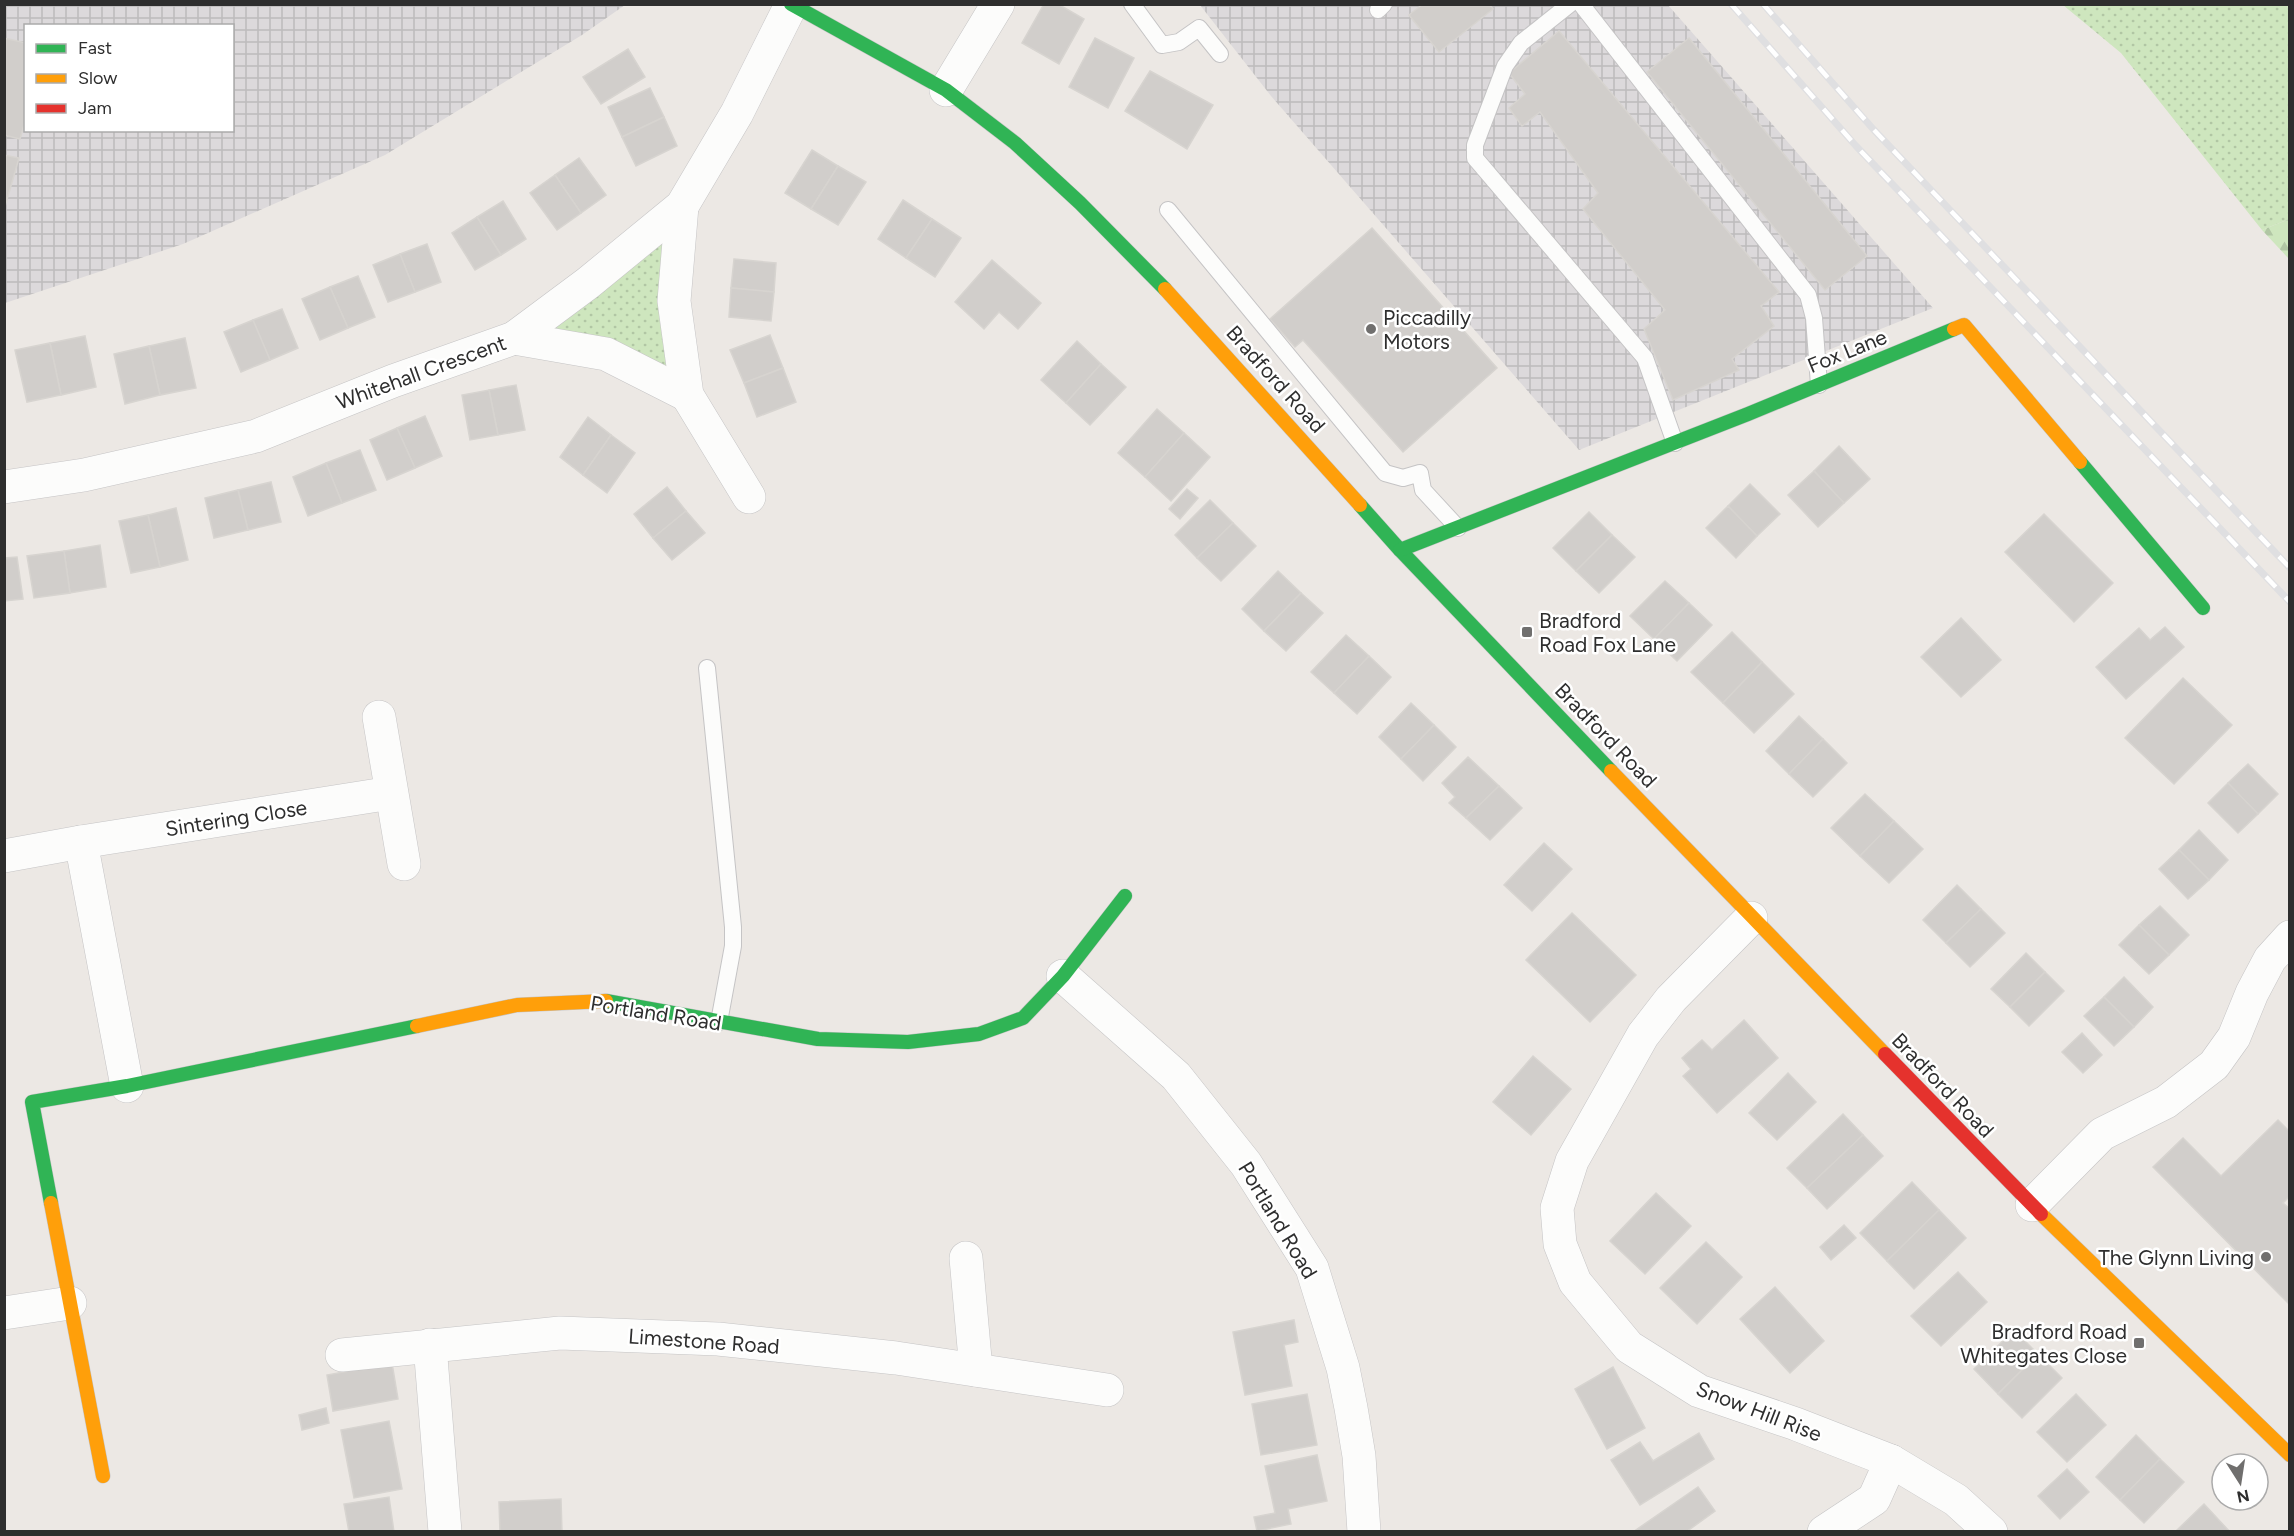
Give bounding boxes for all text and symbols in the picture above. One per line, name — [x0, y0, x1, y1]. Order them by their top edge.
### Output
legend — [24, 24, 234, 132]
text: Fast — [78, 37, 112, 59]
text: Slow — [78, 67, 117, 89]
text: Jam — [78, 97, 112, 119]
place label: Piccadilly Motors — [1383, 305, 1471, 354]
street label: Bradford Road — [1221, 320, 1331, 438]
marker: Piccadilly Motors — [1364, 322, 1378, 336]
street label: Fox Lane — [1804, 324, 1890, 378]
street label: Whitehall Crescent — [333, 330, 509, 414]
place label: Bradford Road Fox Lane — [1539, 608, 1676, 657]
marker: Bradford Road Fox Lane — [1520, 625, 1534, 639]
street label: Bradford Road — [1550, 677, 1662, 793]
street label: Sintering Close — [163, 794, 309, 842]
street label: Portland Road — [589, 990, 723, 1036]
street label: Bradford Road — [1887, 1027, 1999, 1143]
street label: Portland Road — [1233, 1157, 1323, 1283]
place label: The Glynn Living — [2098, 1245, 2254, 1270]
marker: The Glynn Living — [2259, 1250, 2273, 1264]
place label: Bradford Road Whitegates Close — [1960, 1319, 2127, 1368]
street label: Limestone Road — [627, 1323, 781, 1359]
marker: Bradford Road Whitegates Close — [2132, 1336, 2146, 1350]
street label: Snow Hill Rise — [1693, 1376, 1825, 1446]
north arrow — [2210, 1452, 2270, 1512]
text: N — [2235, 1486, 2251, 1507]

